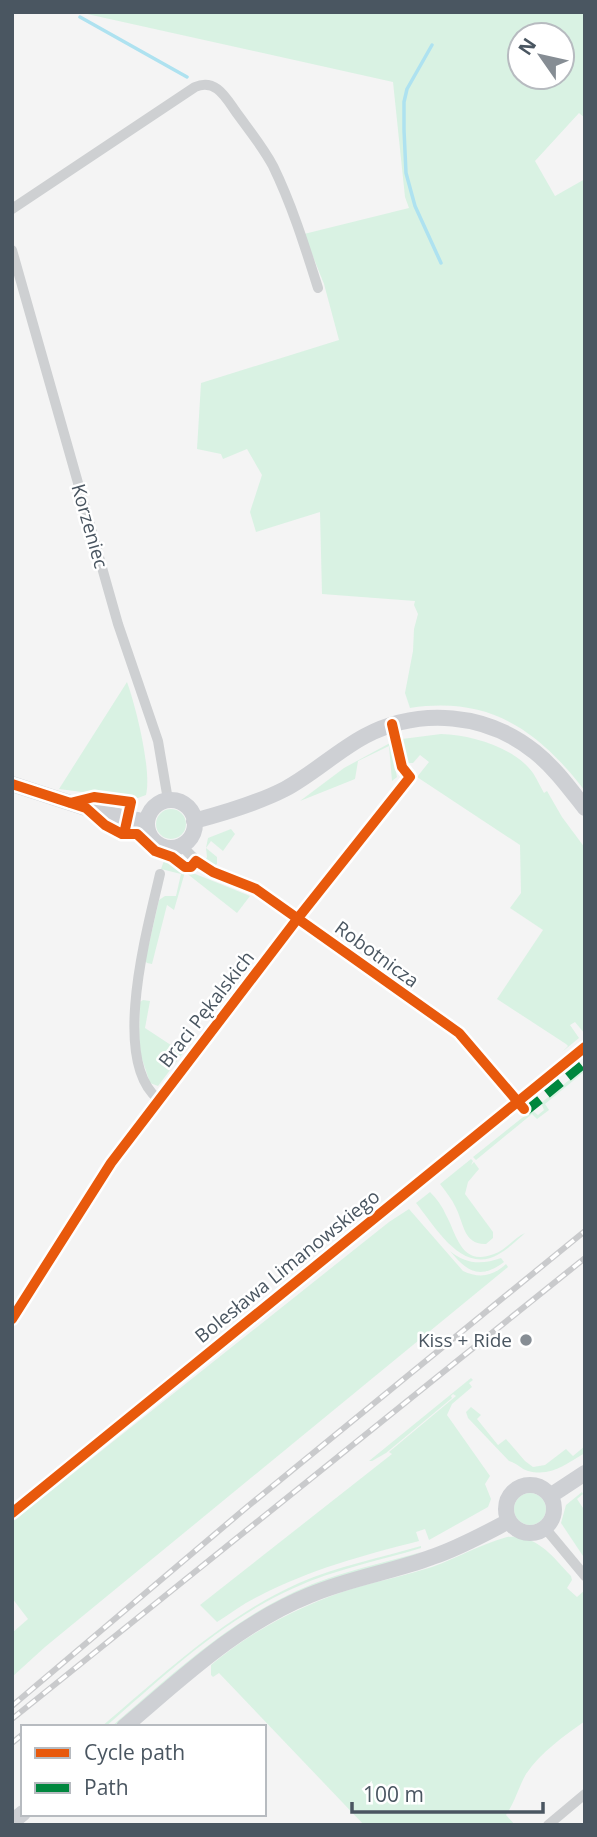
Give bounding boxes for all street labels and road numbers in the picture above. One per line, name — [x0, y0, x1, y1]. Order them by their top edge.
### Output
street label: Korzeniec — [66, 481, 114, 571]
street label: Robotnicza — [330, 915, 424, 993]
street label: Braci Pękalskich — [152, 945, 260, 1073]
street label: Bolesława Limanowskiego — [189, 1183, 385, 1349]

